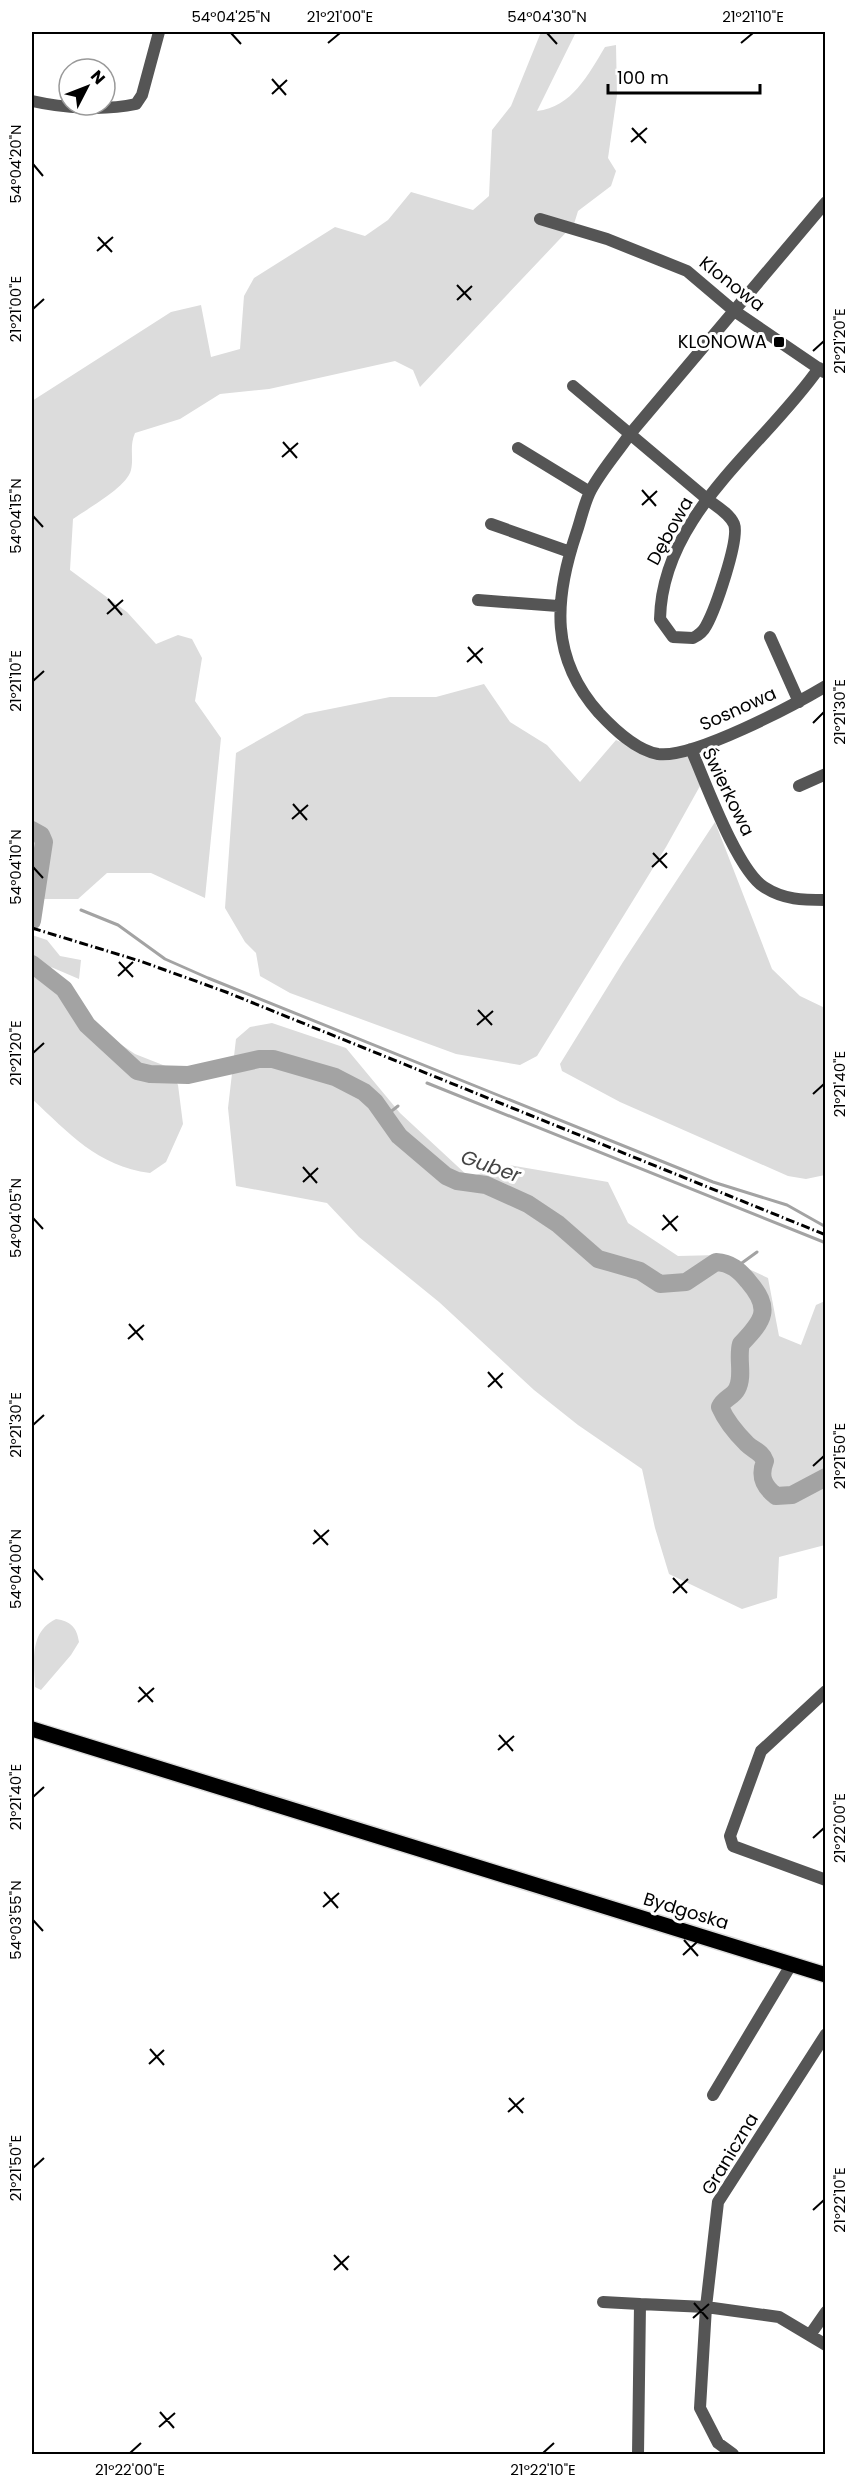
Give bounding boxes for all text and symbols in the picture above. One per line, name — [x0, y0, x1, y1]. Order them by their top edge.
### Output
text: 54°04'25"N — [191, 6, 271, 27]
text: 21°21'00"E — [307, 6, 373, 27]
text: 54°04'30"N — [507, 6, 587, 27]
text: 21°21'10"E — [722, 6, 784, 27]
north arrow — [57, 57, 117, 117]
scale bar — [608, 57, 760, 95]
text: N — [85, 65, 110, 89]
text: 100 m — [617, 65, 669, 90]
text: 54°04'20"N — [5, 124, 26, 204]
street label: Klonowa — [694, 250, 770, 317]
text: 21°21'00"E — [5, 276, 26, 342]
text: 21°21'20"E — [829, 308, 850, 374]
place label: KLONOWA — [678, 329, 767, 354]
marker: KLONOWA — [772, 335, 786, 349]
text: 54°04'15"N — [5, 478, 26, 554]
street label: Dębowa — [641, 492, 699, 569]
text: 21°21'10"E — [5, 650, 26, 712]
text: 21°21'30"E — [829, 679, 850, 745]
street label: Sosnowa — [696, 681, 780, 737]
street label: Świerkowa — [696, 743, 761, 840]
text: 54°04'10"N — [5, 829, 26, 905]
text: 21°21'20"E — [5, 1020, 26, 1086]
text: 21°21'40"E — [829, 1051, 850, 1117]
water label: Guber — [457, 1143, 525, 1189]
text: 54°04'05"N — [5, 1178, 26, 1258]
text: 21°21'30"E — [5, 1392, 26, 1458]
text: 21°21'50"E — [829, 1423, 850, 1489]
text: 54°04'00"N — [5, 1529, 26, 1609]
text: 21°21'40"E — [5, 1764, 26, 1830]
text: 21°22'00"E — [829, 1793, 850, 1863]
text: 54°03'55"N — [5, 1880, 26, 1960]
street label: Bydgoska — [640, 1886, 732, 1935]
street label: Graniczna — [695, 2108, 764, 2199]
text: 21°21'50"E — [5, 2135, 26, 2201]
text: 21°22'10"E — [829, 2167, 850, 2233]
text: 21°22'00"E — [95, 2459, 165, 2480]
text: 21°22'10"E — [510, 2459, 576, 2480]

